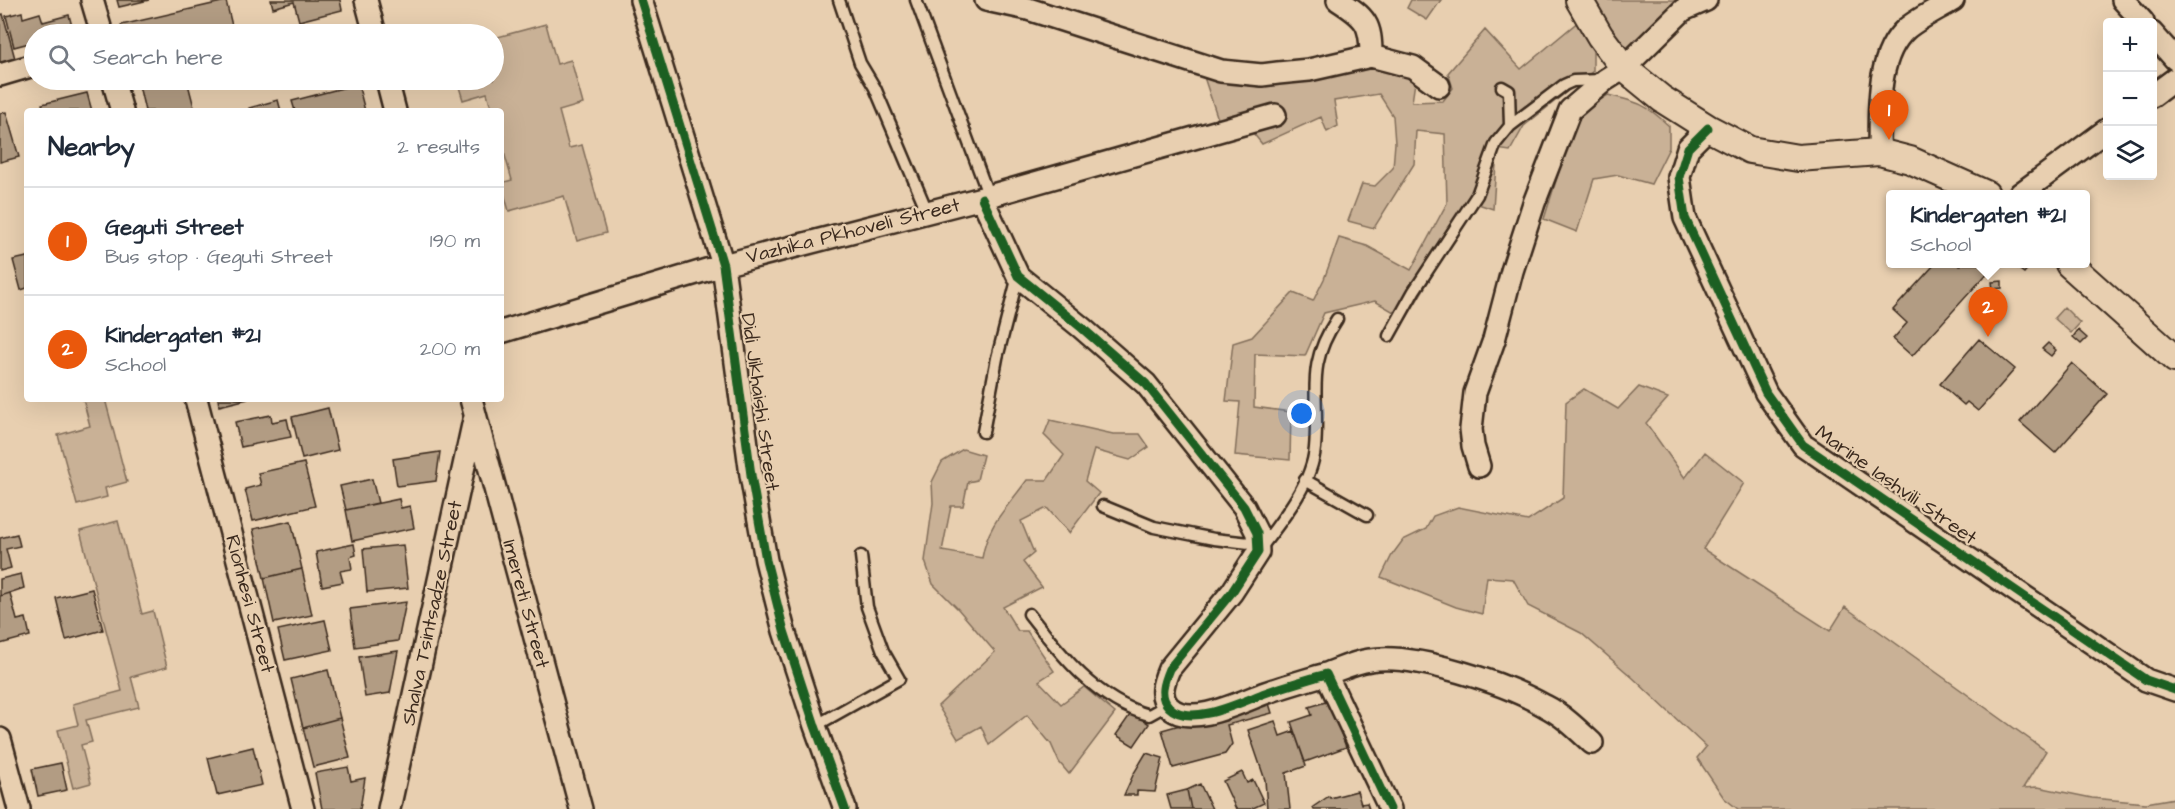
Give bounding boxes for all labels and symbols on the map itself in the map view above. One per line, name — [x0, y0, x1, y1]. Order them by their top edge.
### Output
pin: 1 — [1870, 90, 1908, 140]
street label: Vazhika Pkhoveli Street — [743, 191, 963, 271]
pin: 2 — [1968, 288, 2008, 337]
street label: Didi Jikhaishi Street — [734, 311, 786, 493]
your location — [1287, 399, 1316, 428]
street label: Marine Iashvili Street — [1809, 418, 1983, 552]
street label: Shalva Tsintsadze Street — [394, 498, 470, 728]
street label: Rionhesi Street — [218, 532, 282, 676]
street label: Imereti Street — [495, 537, 557, 671]

